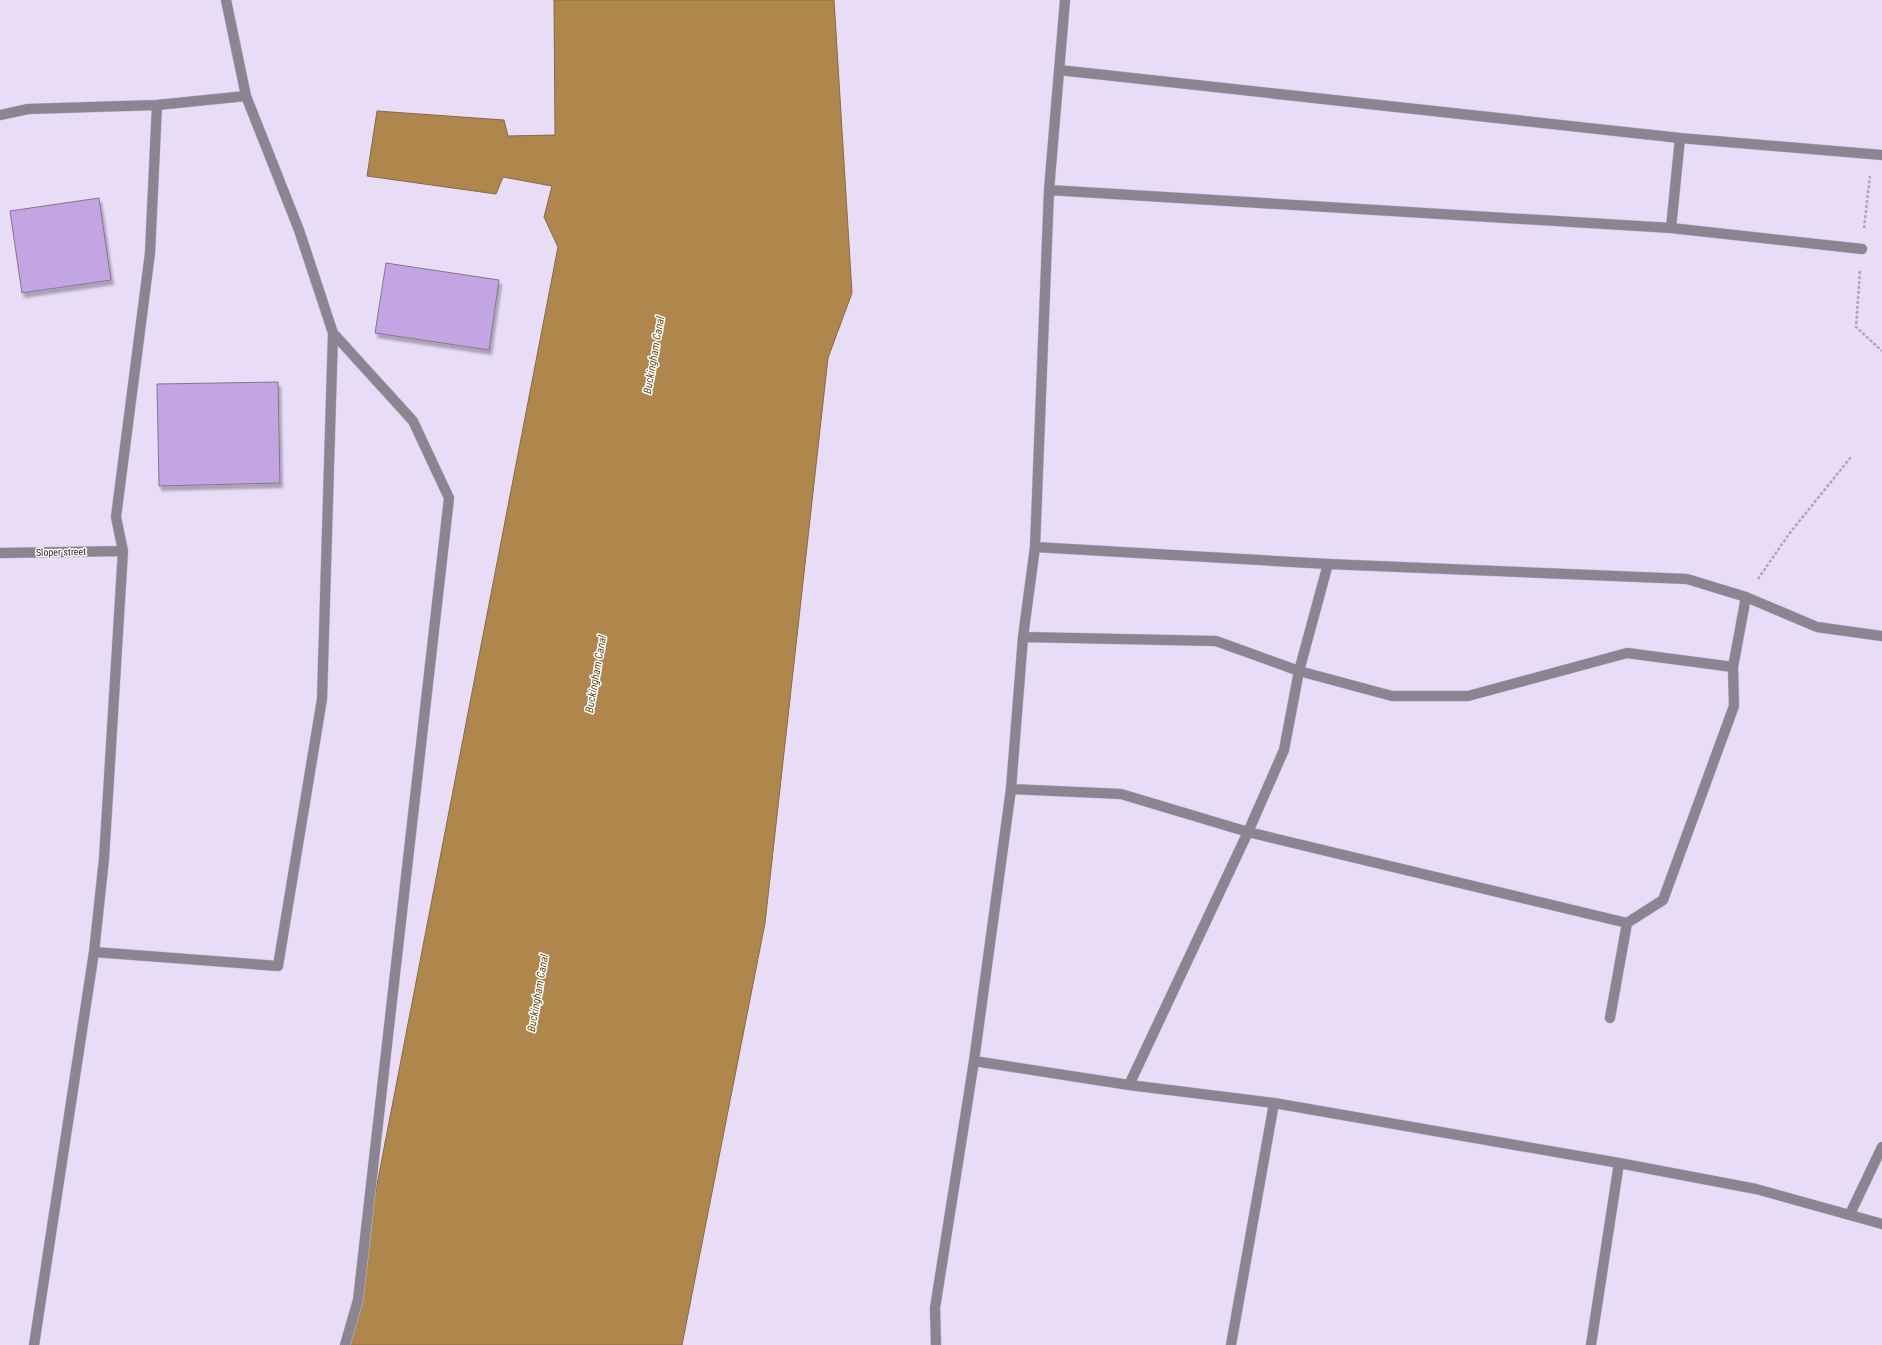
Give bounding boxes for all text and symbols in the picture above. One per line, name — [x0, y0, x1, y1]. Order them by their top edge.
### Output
water label: Buckingham Canal — [641, 315, 667, 395]
street label: Sloper street — [36, 546, 86, 558]
water label: Buckingham Canal — [583, 634, 609, 714]
water label: Buckingham Canal — [525, 953, 551, 1033]

